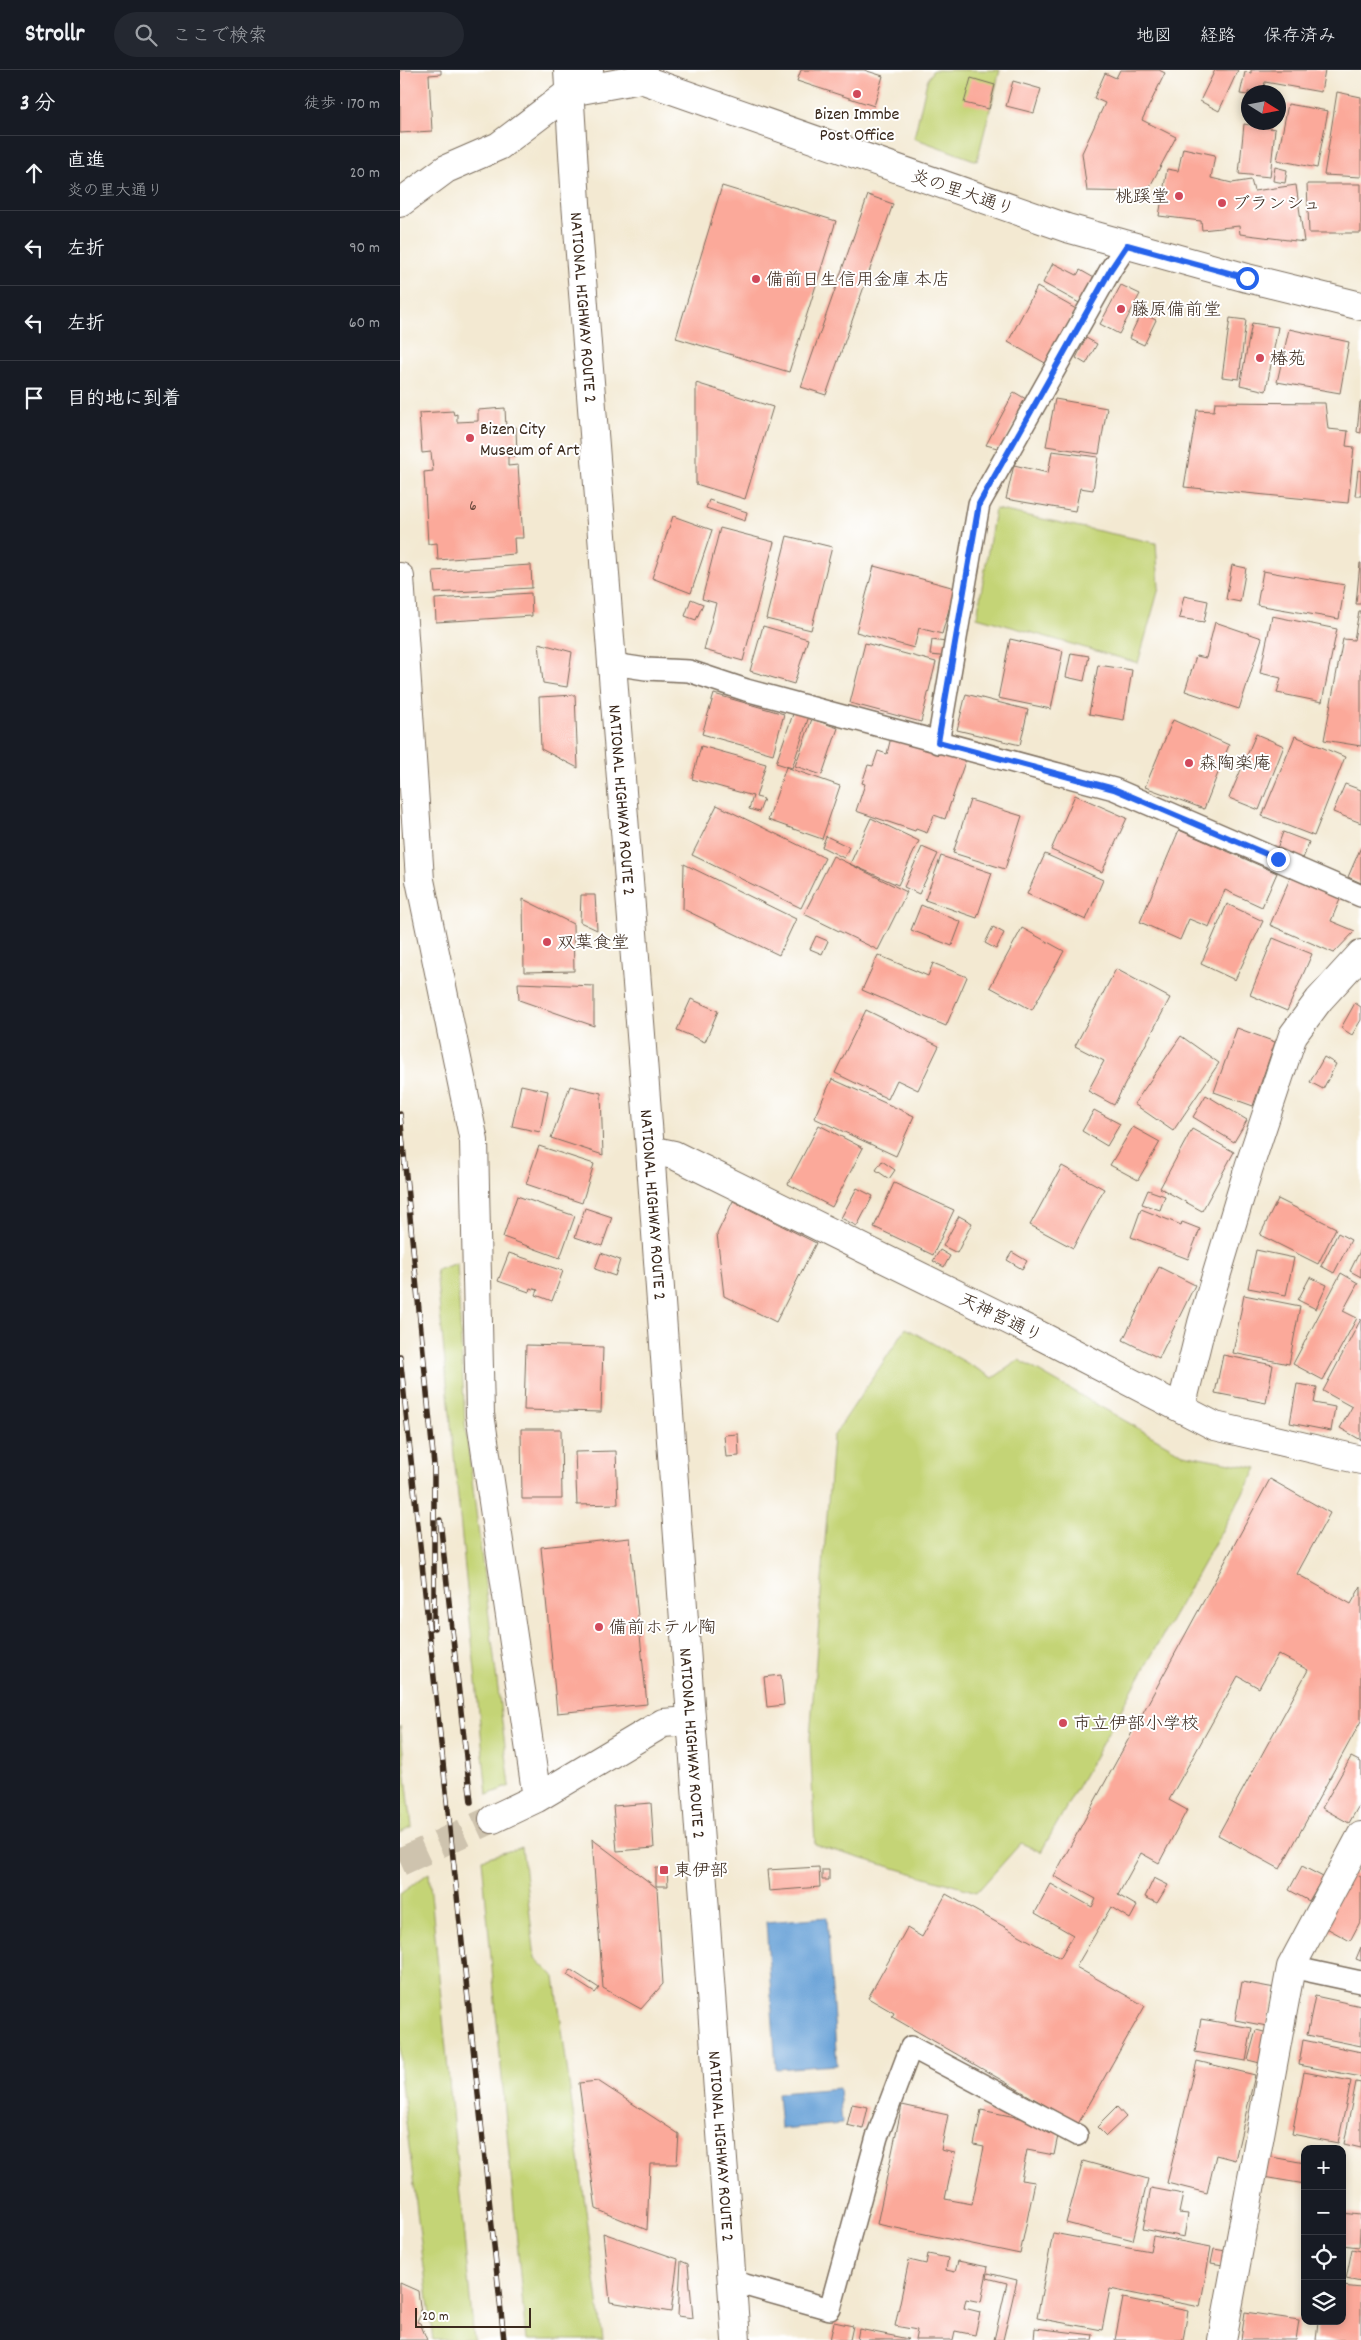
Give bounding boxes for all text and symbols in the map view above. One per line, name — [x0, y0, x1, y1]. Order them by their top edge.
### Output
search box — [114, 12, 464, 57]
text: Strollr — [25, 18, 84, 52]
icon: search — [132, 21, 160, 49]
text: ここで検索 — [172, 24, 267, 51]
text: 地図 — [1136, 25, 1172, 50]
text: 経路 — [1200, 25, 1236, 50]
text: 保存済み — [1264, 25, 1336, 50]
north arrow — [1241, 85, 1286, 130]
marker: Bizen Immbe Post Office — [851, 88, 863, 100]
text: 3 分 — [20, 90, 55, 120]
text: 徒歩 · 170 m — [304, 93, 380, 116]
place label: Bizen Immbe Post Office — [814, 103, 900, 149]
text: 直進 — [67, 149, 105, 176]
icon: ahead — [20, 159, 48, 187]
text: 20 m — [350, 162, 380, 185]
street label: 炎の里大通り — [907, 165, 1017, 224]
text: 炎の里大通り — [67, 180, 163, 203]
place label: 桃蹊堂 — [1115, 186, 1169, 211]
marker: 桃蹊堂 — [1173, 190, 1185, 202]
place label: ブランシュ — [1232, 193, 1321, 218]
marker: ブランシュ — [1216, 197, 1228, 209]
street label: NATIONAL HIGHWAY ROUTE 2 — [562, 211, 602, 404]
icon: left — [20, 234, 48, 262]
text: 左折 — [67, 237, 105, 264]
text: 90 m — [349, 237, 380, 260]
route start — [1236, 267, 1259, 290]
place label: 備前日生信用金庫 本店 — [766, 269, 950, 294]
marker: 備前日生信用金庫 本店 — [750, 273, 762, 285]
place label: 藤原備前堂 — [1131, 299, 1221, 324]
marker: 藤原備前堂 — [1115, 303, 1127, 315]
icon: left — [20, 309, 48, 337]
text: 左折 — [67, 312, 105, 339]
text: 60 m — [349, 312, 380, 335]
place label: 椿苑 — [1270, 348, 1306, 373]
marker: 椿苑 — [1254, 352, 1266, 364]
icon: arrive — [20, 384, 48, 412]
text: 目的地に到着 — [67, 387, 181, 414]
place label: Bizen City Museum of Art — [480, 418, 580, 464]
marker: Bizen City Museum of Art — [464, 432, 476, 444]
house number: 6 — [469, 496, 477, 518]
street label: NATIONAL HIGHWAY ROUTE 2 — [600, 704, 640, 896]
place label: 森陶楽庵 — [1199, 753, 1271, 778]
marker: 森陶楽庵 — [1183, 757, 1195, 769]
route end — [1267, 848, 1290, 871]
place label: 双葉食堂 — [557, 932, 629, 957]
marker: 双葉食堂 — [541, 936, 553, 948]
street label: NATIONAL HIGHWAY ROUTE 2 — [632, 1109, 671, 1301]
street label: 天神宮通り — [954, 1288, 1046, 1350]
place label: 備前ホテル陶 — [609, 1617, 716, 1642]
marker: 備前ホテル陶 — [593, 1621, 605, 1633]
street label: NATIONAL HIGHWAY ROUTE 2 — [671, 1647, 710, 1840]
place label: 市立伊部小学校 — [1073, 1713, 1199, 1738]
marker: 市立伊部小学校 — [1057, 1717, 1069, 1729]
place label: 東伊部 — [674, 1860, 728, 1885]
marker: 東伊部 — [658, 1864, 670, 1876]
street label: NATIONAL HIGHWAY ROUTE 2 — [700, 2050, 739, 2243]
map controls — [1301, 2145, 1346, 2325]
button: + — [1301, 2145, 1346, 2190]
button: − — [1301, 2190, 1346, 2235]
button: locate — [1301, 2235, 1346, 2280]
button: layers — [1301, 2280, 1346, 2325]
scale bar — [415, 2305, 531, 2328]
text: 20 m — [422, 2307, 449, 2327]

